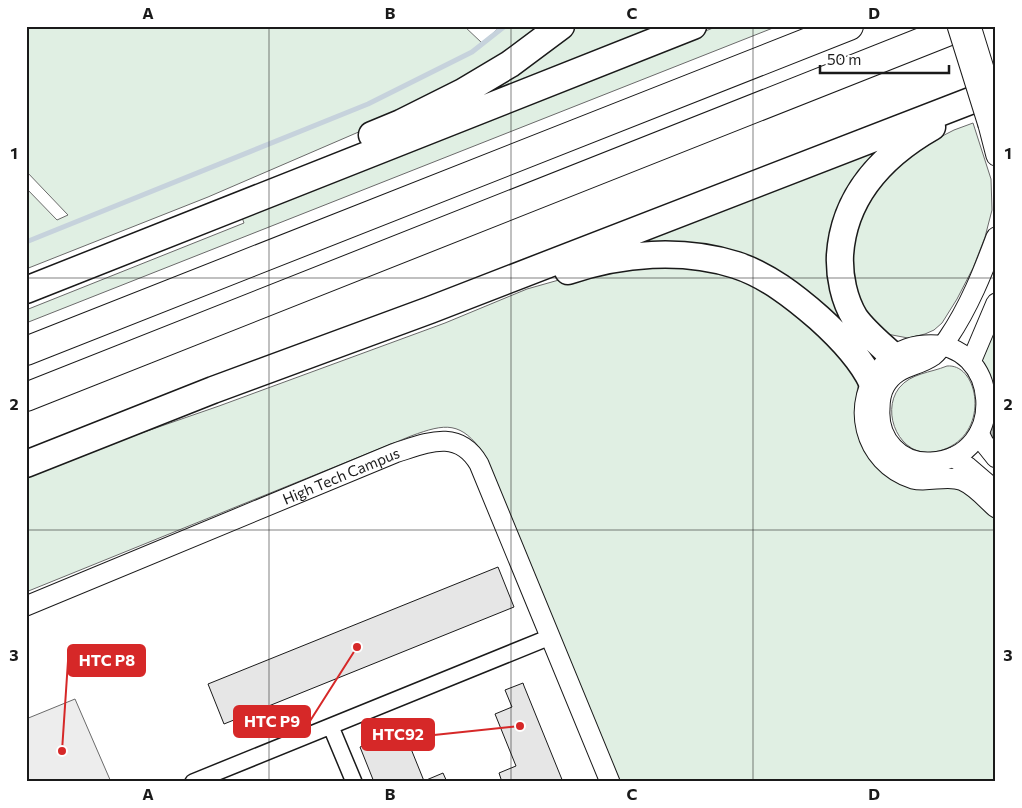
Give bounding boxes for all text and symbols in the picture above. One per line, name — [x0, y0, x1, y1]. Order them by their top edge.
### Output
text: A — [142, 3, 154, 22]
text: B — [385, 3, 396, 22]
text: C — [627, 3, 638, 22]
text: D — [868, 3, 880, 22]
scale bar — [820, 42, 948, 74]
text: 50 m — [827, 50, 861, 68]
text: 1 — [10, 143, 18, 162]
text: 1 — [1004, 143, 1012, 162]
text: 2 — [9, 394, 19, 413]
text: 2 — [1003, 394, 1013, 413]
street label: High Tech Campus — [280, 443, 402, 508]
text: 3 — [9, 645, 19, 664]
callout: HTC P8 — [68, 645, 145, 676]
text: 3 — [1003, 645, 1013, 664]
text: HTC P8 — [79, 650, 135, 669]
callout: HTC P9 — [234, 706, 310, 737]
text: HTC P9 — [244, 711, 300, 730]
callout: HTC92 — [362, 719, 434, 750]
text: HTC92 — [372, 724, 424, 743]
text: A — [142, 784, 154, 803]
text: B — [385, 784, 396, 803]
text: C — [627, 784, 638, 803]
text: D — [868, 784, 880, 803]

